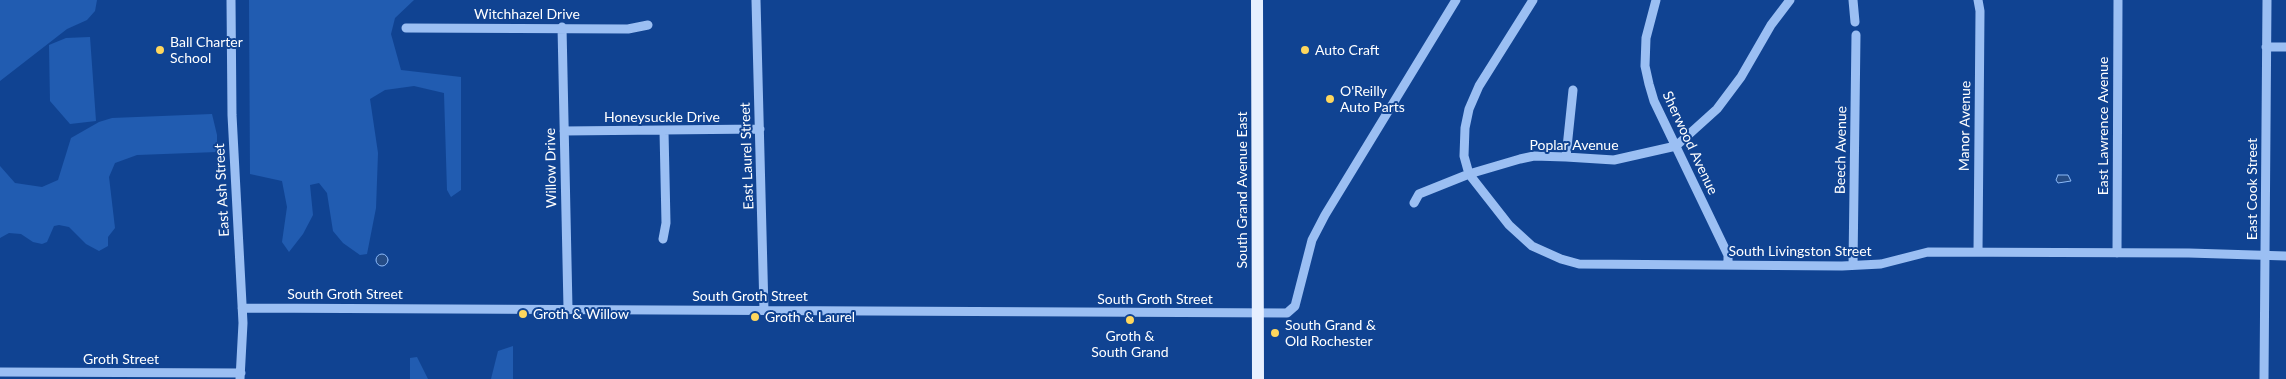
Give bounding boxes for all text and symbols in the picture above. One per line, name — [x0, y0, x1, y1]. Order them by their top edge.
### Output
street label: Witchhazel Drive — [474, 6, 580, 22]
place label: Ball Charter School — [170, 34, 243, 66]
place label: Auto Craft — [1315, 42, 1379, 58]
marker: Ball Charter School — [154, 44, 166, 56]
marker: Auto Craft — [1299, 44, 1311, 56]
street label: East Lawrence Avenue — [2095, 57, 2111, 195]
street label: Manor Avenue — [1956, 81, 1974, 171]
place label: O'Reilly Auto Parts — [1340, 83, 1405, 115]
street label: Sherwood Avenue — [1659, 89, 1721, 197]
marker: O'Reilly Auto Parts — [1324, 93, 1336, 105]
street label: East Laurel Street — [737, 102, 757, 210]
street label: Beech Avenue — [1832, 106, 1850, 194]
street label: Honeysuckle Drive — [604, 109, 720, 125]
street label: South Grand Avenue East — [1234, 112, 1250, 268]
street label: Willow Drive — [542, 128, 560, 208]
street label: Poplar Avenue — [1529, 137, 1619, 153]
street label: East Cook Street — [2244, 138, 2260, 240]
street label: East Ash Street — [211, 143, 233, 237]
street label: South Livingston Street — [1728, 243, 1872, 259]
street label: South Groth Street — [287, 286, 403, 302]
street label: South Groth Street — [692, 288, 808, 304]
street label: South Groth Street — [1097, 291, 1213, 307]
place label: Groth & Willow — [533, 306, 629, 322]
marker: Groth & Willow — [517, 308, 529, 320]
place label: Groth & Laurel — [765, 309, 855, 325]
marker: Groth & Laurel — [749, 311, 761, 323]
marker: Groth & South Grand — [1124, 314, 1136, 326]
place label: South Grand & Old Rochester — [1285, 317, 1376, 350]
marker: South Grand & Old Rochester — [1269, 327, 1281, 339]
place label: Groth & South Grand — [1091, 328, 1169, 361]
street label: Groth Street — [83, 351, 159, 367]

